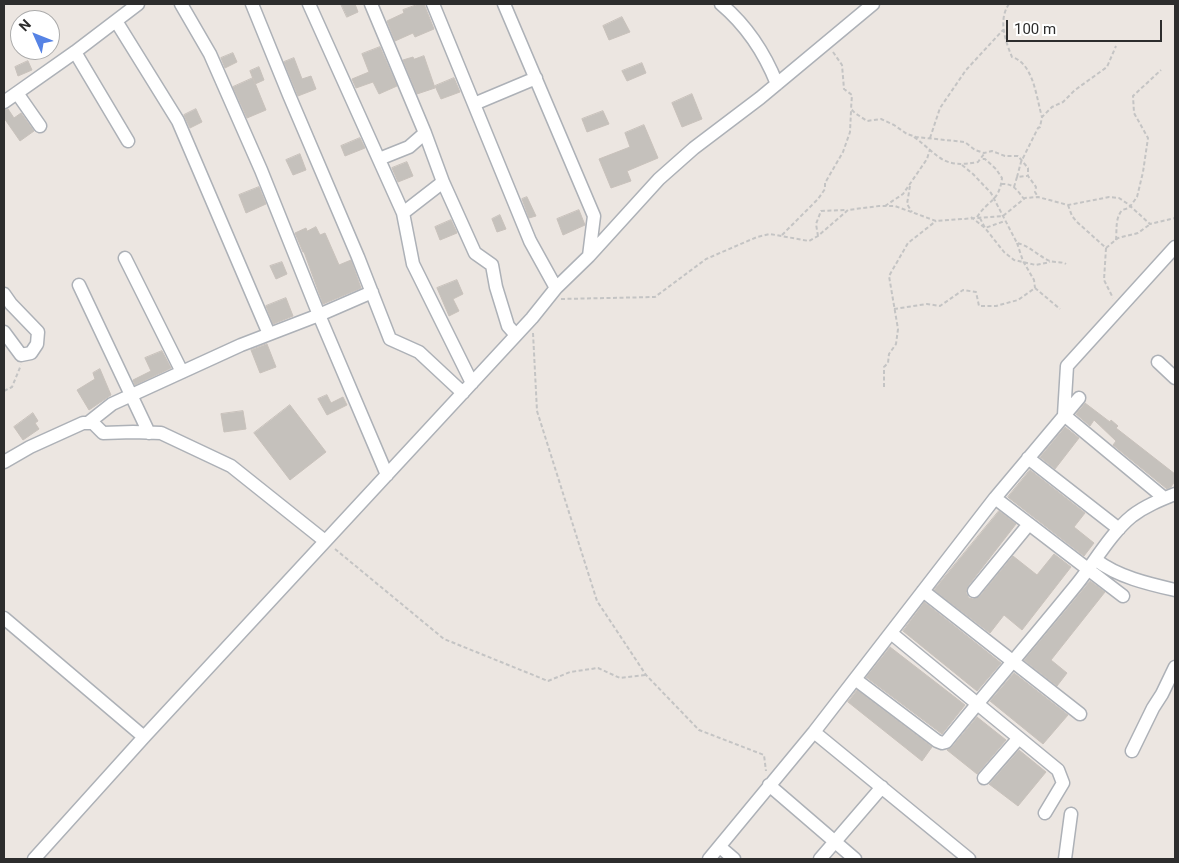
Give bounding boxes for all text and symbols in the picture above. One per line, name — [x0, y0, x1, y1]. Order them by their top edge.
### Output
north arrow — [10, 10, 60, 60]
scale bar — [1009, 10, 1165, 42]
text: N — [16, 16, 34, 34]
text: 100 m — [1014, 20, 1056, 38]

